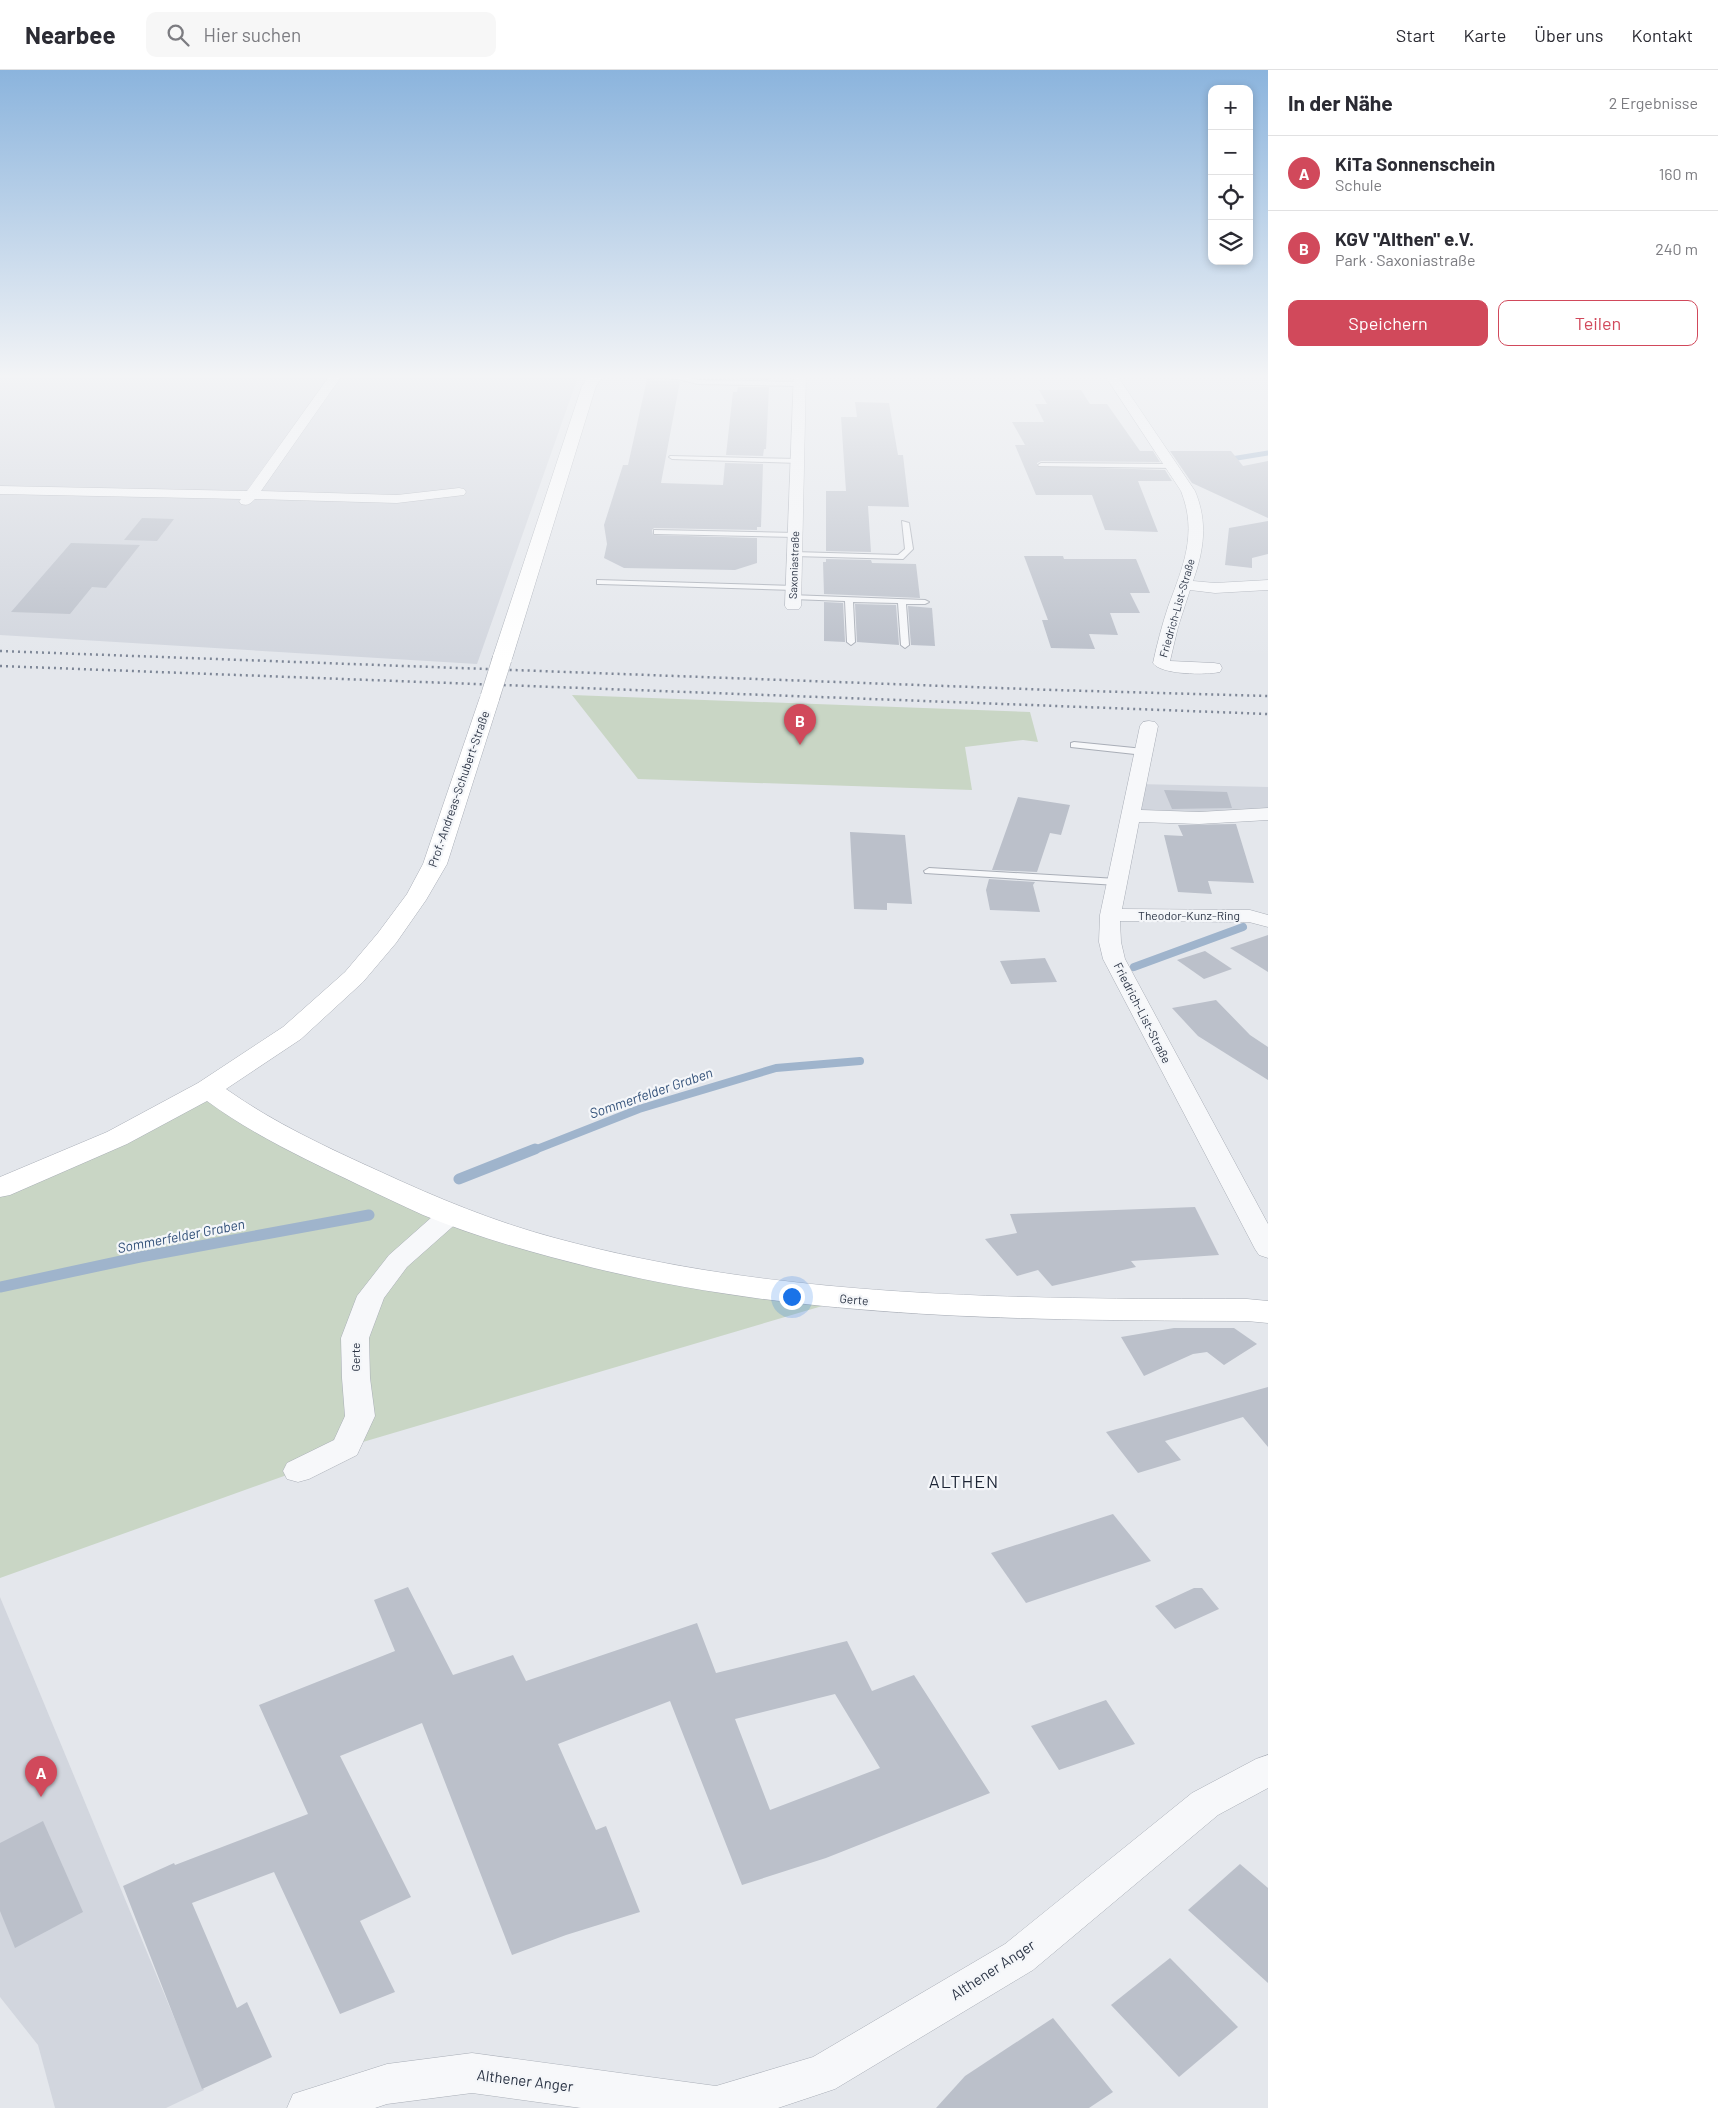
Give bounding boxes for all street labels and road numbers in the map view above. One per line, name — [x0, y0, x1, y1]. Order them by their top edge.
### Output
street label: Saxoniastraße — [786, 531, 801, 599]
street label: Friedrich-List-Straße — [1156, 557, 1197, 659]
street label: Prof.-Andreas-Schubert-Straße — [425, 709, 491, 869]
street label: Theodor-Kunz-Ring — [1138, 908, 1240, 922]
street label: Friedrich-List-Straße — [1111, 960, 1174, 1065]
street label: Gerte — [839, 1291, 869, 1307]
street label: Gerte — [348, 1343, 362, 1371]
street label: Althener Anger — [947, 1935, 1039, 2003]
street label: Althener Anger — [476, 2065, 575, 2095]

